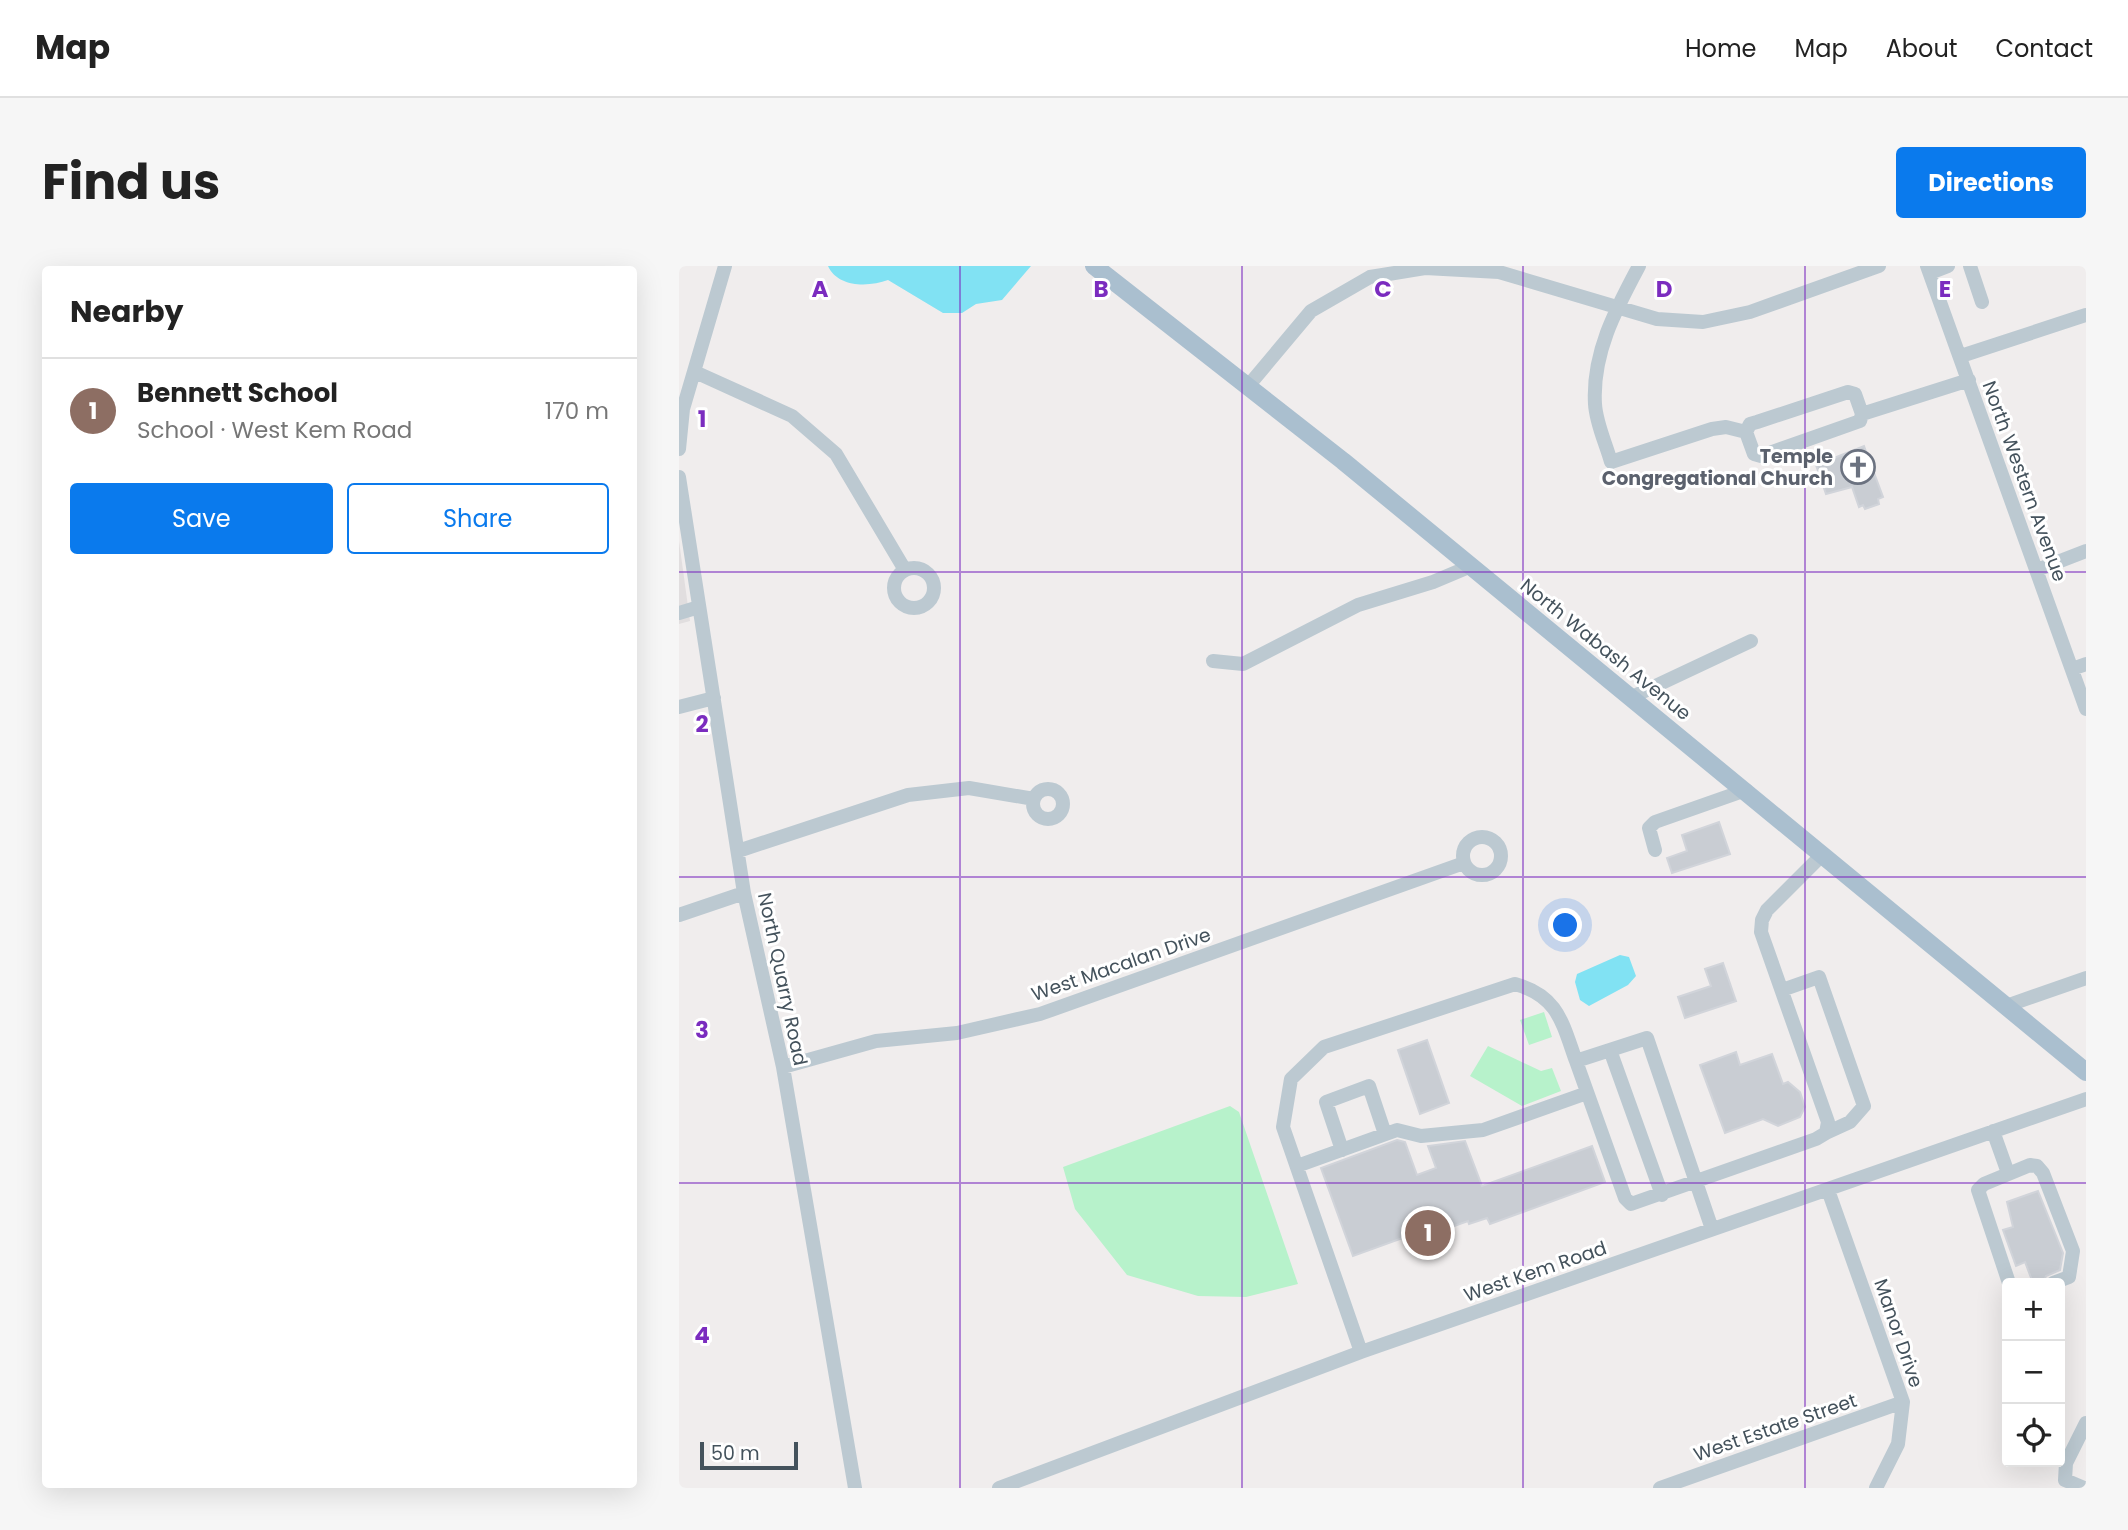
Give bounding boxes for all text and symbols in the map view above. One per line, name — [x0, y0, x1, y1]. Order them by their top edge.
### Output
text: Map — [35, 24, 110, 71]
text: Home — [1685, 32, 1757, 65]
text: Map — [1795, 32, 1848, 65]
text: About — [1886, 32, 1957, 65]
text: Contact — [1995, 32, 2093, 65]
button: Directions — [1896, 147, 2086, 218]
text: Find us — [42, 148, 220, 216]
text: A — [812, 273, 829, 305]
text: B — [1093, 273, 1109, 305]
text: C — [1374, 273, 1392, 305]
text: D — [1656, 273, 1672, 305]
text: E — [1939, 273, 1951, 305]
text: Nearby — [70, 290, 184, 333]
text: Bennett School — [137, 375, 338, 411]
street label: North Western Avenue — [1976, 377, 2073, 585]
text: 1 — [89, 395, 97, 427]
text: 170 m — [545, 395, 609, 427]
text: 1 — [698, 403, 706, 435]
text: School · West Kem Road — [137, 414, 412, 446]
place label: Temple Congregational Church — [1602, 443, 1833, 492]
church icon: Temple Congregational Church — [1839, 448, 1877, 486]
button: Save — [70, 483, 333, 554]
button: Share — [347, 483, 609, 554]
street label: North Wabash Avenue — [1515, 572, 1697, 727]
text: 2 — [695, 708, 709, 740]
street label: North Quarry Road — [751, 890, 814, 1068]
your location — [1548, 908, 1582, 942]
street label: West Macalan Drive — [1028, 921, 1215, 1008]
text: 3 — [695, 1014, 709, 1046]
pin: 1 — [1405, 1207, 1451, 1259]
street label: West Kem Road — [1460, 1234, 1610, 1309]
street label: Manor Drive — [1867, 1275, 1930, 1391]
map controls — [2002, 1278, 2065, 1467]
button: + — [2002, 1278, 2065, 1341]
text: 4 — [694, 1319, 710, 1351]
button: − — [2002, 1341, 2065, 1404]
street label: West Estate Street — [1690, 1387, 1861, 1468]
button: locate — [2002, 1404, 2065, 1467]
scale bar — [700, 1439, 798, 1471]
text: 50 m — [711, 1440, 760, 1467]

